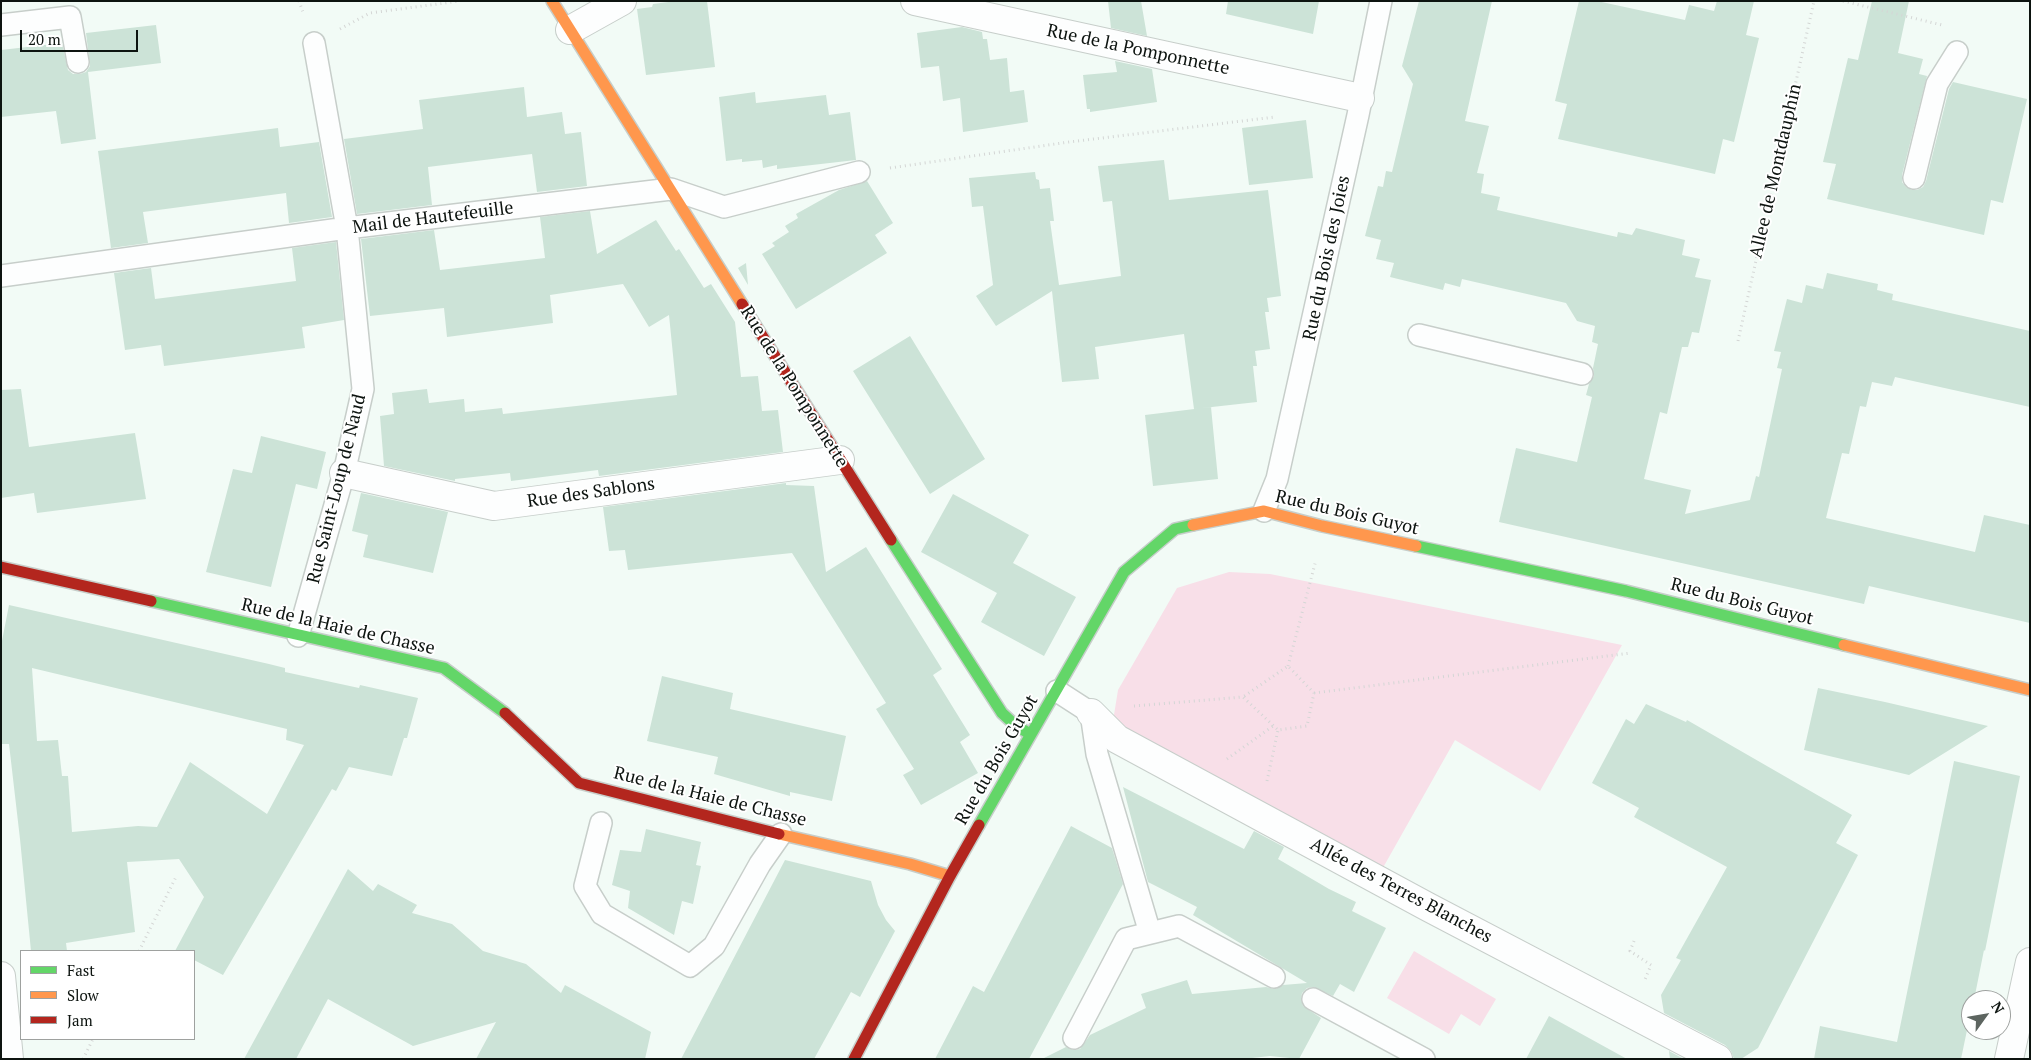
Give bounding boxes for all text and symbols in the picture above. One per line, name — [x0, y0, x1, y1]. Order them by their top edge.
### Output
scale bar — [22, 20, 140, 52]
street label: Rue de la Pomponnette — [1045, 20, 1231, 80]
text: 20 m — [28, 29, 61, 49]
street label: Allee de Montdauphin — [1745, 82, 1807, 260]
street label: Rue du Bois des Joies — [1299, 174, 1355, 342]
street label: Mail de Hautefeuille — [351, 197, 515, 239]
street label: Rue de la Pomponnette — [736, 302, 852, 472]
street label: Rue Saint-Loup de Naud — [303, 392, 371, 586]
street label: Rue des Sablons — [526, 473, 656, 513]
street label: Rue du Bois Guyot — [1273, 486, 1421, 540]
street label: Rue du Bois Guyot — [1668, 574, 1816, 630]
street label: Rue de la Haie de Chasse — [239, 594, 437, 660]
street label: Rue du Bois Guyot — [951, 691, 1043, 829]
street label: Rue de la Haie de Chasse — [611, 763, 809, 831]
street label: Allée des Terres Blanches — [1306, 834, 1496, 948]
legend — [20, 950, 195, 1040]
text: Fast — [67, 960, 95, 980]
text: Slow — [67, 985, 99, 1005]
north arrow — [1961, 990, 2011, 1040]
text: N — [1987, 998, 2009, 1017]
text: Jam — [67, 1010, 93, 1030]

